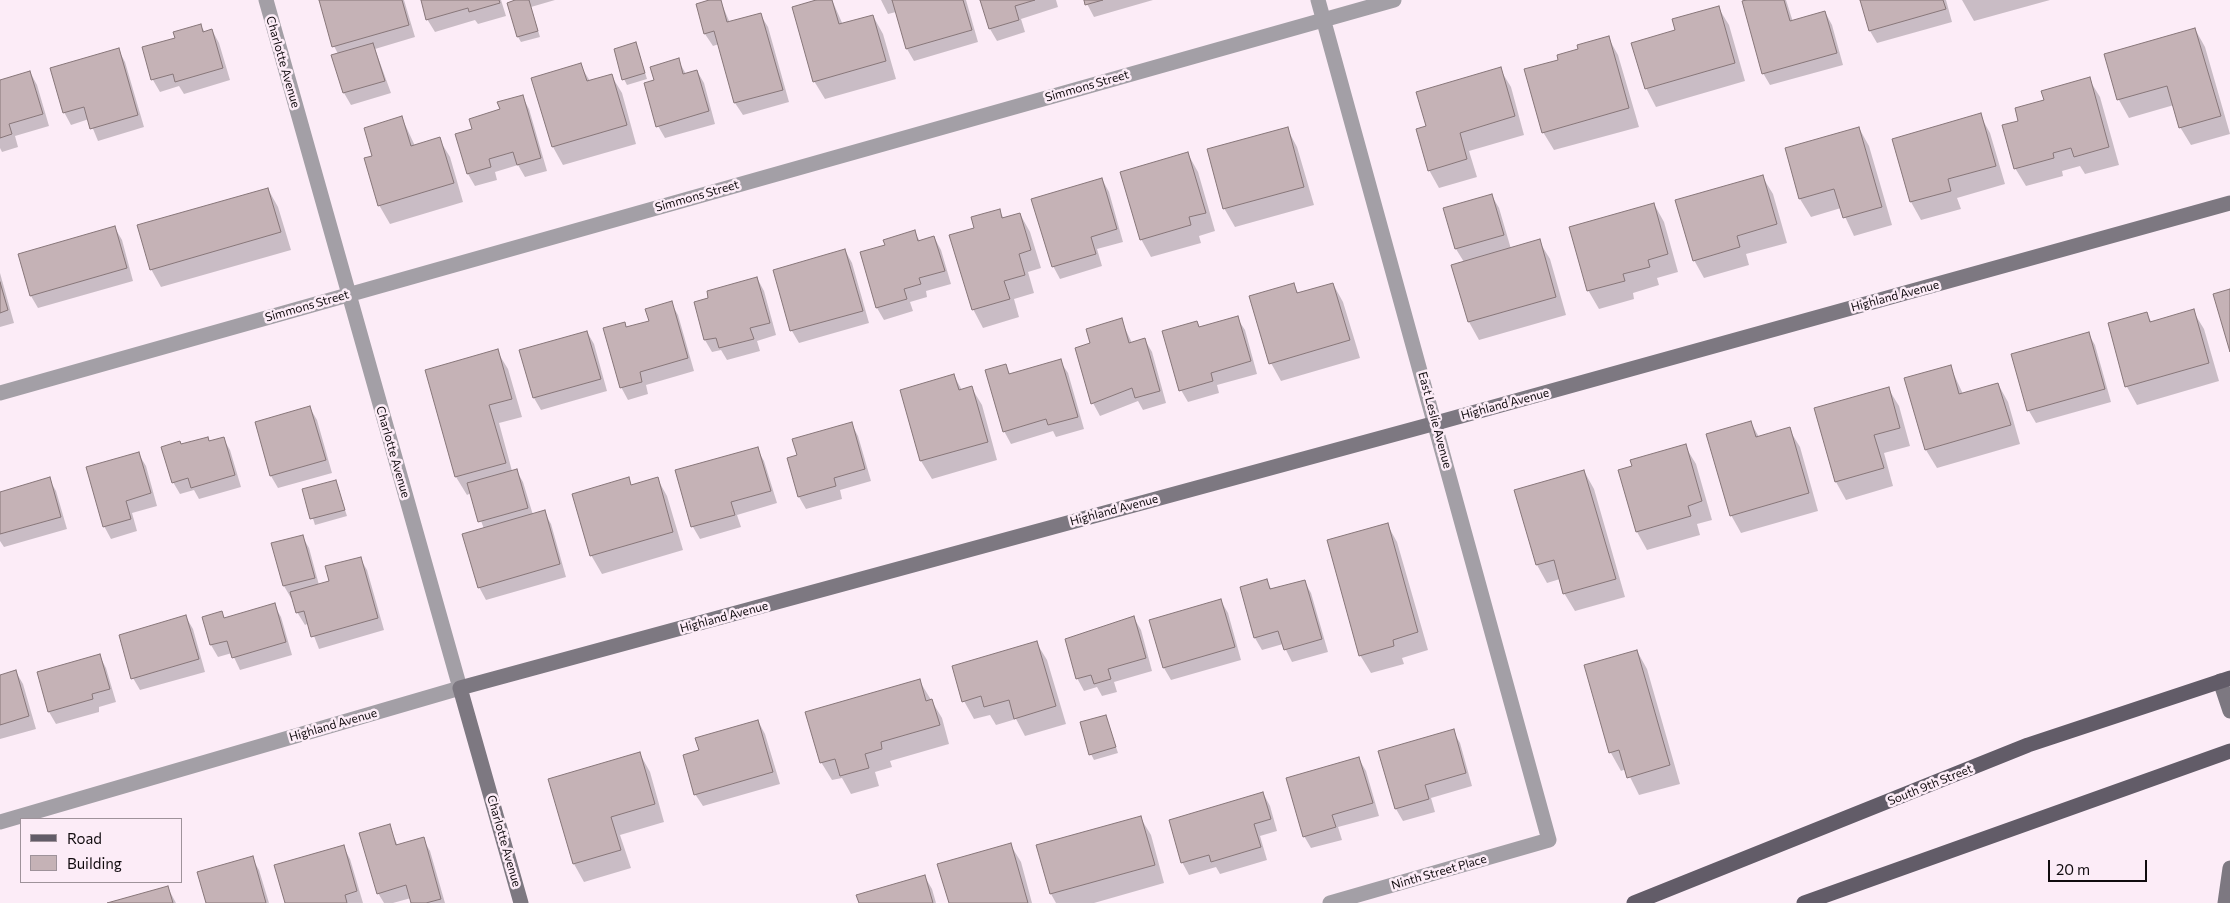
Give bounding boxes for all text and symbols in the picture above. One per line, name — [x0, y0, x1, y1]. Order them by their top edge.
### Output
street label: Charlotte Avenue — [263, 15, 303, 109]
street label: Simmons Street — [1043, 67, 1131, 105]
street label: Simmons Street — [653, 177, 741, 215]
street label: Highland Avenue — [1849, 277, 1941, 315]
street label: Simmons Street — [263, 287, 351, 325]
street label: East Leslie Avenue — [1415, 370, 1455, 470]
street label: Highland Avenue — [1459, 385, 1551, 423]
street label: Charlotte Avenue — [373, 405, 413, 499]
street label: Highland Avenue — [1068, 491, 1160, 529]
street label: Highland Avenue — [678, 598, 770, 636]
street label: Highland Avenue — [287, 706, 379, 744]
street label: South 9th Street — [1885, 761, 1975, 809]
street label: Charlotte Avenue — [484, 794, 524, 888]
legend — [20, 818, 182, 883]
text: Road — [67, 829, 102, 847]
scale bar — [2050, 850, 2149, 882]
street label: Ninth Street Place — [1390, 852, 1488, 892]
text: Building — [67, 854, 122, 872]
text: 20 m — [2056, 860, 2090, 878]

